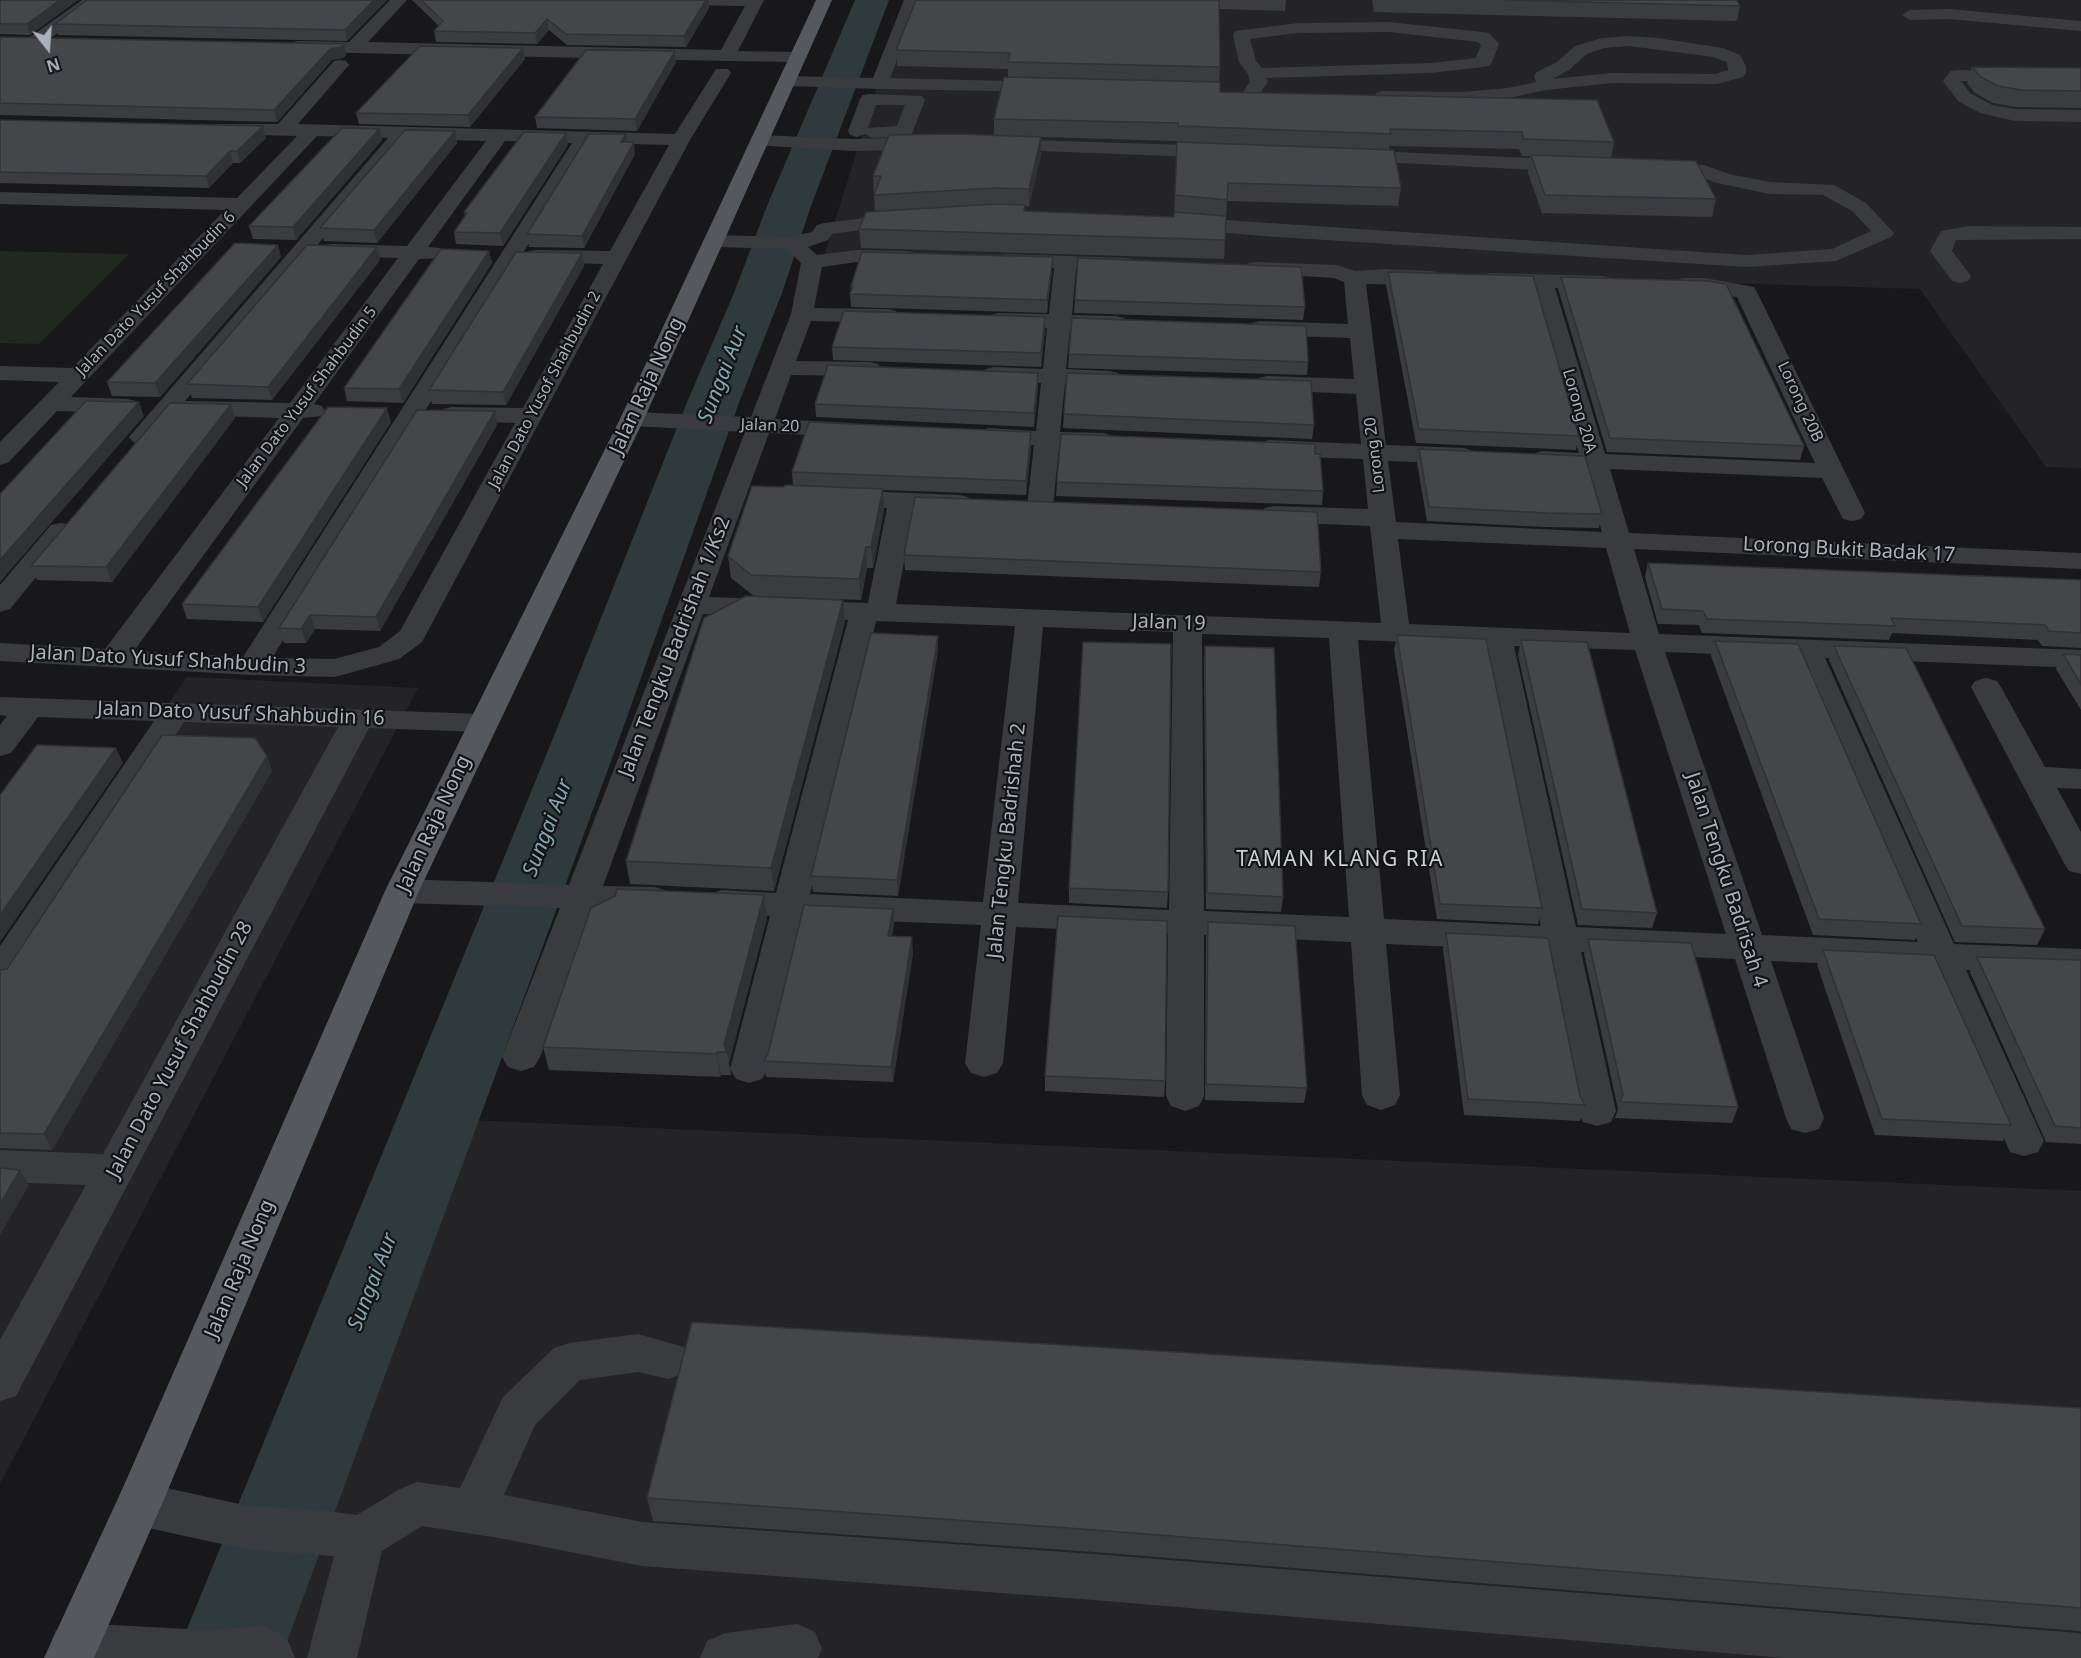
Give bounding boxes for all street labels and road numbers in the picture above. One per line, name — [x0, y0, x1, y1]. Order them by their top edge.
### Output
street label: Jalan Dato Yusuf Shahbudin 6 — [72, 208, 240, 380]
street label: Jalan Dato Yusof Shahbudin 2 — [485, 288, 605, 492]
street label: Jalan Dato Yusuf Shahbudin 5 — [233, 303, 381, 491]
street label: Jalan Raja Nong — [605, 314, 689, 458]
street label: Lorong 20B — [1773, 359, 1827, 445]
street label: Lorong 20A — [1558, 367, 1600, 455]
street label: Jalan 20 — [740, 415, 800, 437]
street label: Lorong 20 — [1361, 416, 1389, 494]
street label: Jalan Tengku Badrishah 1/Ks2 — [614, 513, 736, 781]
street label: Lorong Bukit Badak 17 — [1742, 532, 1956, 568]
street label: Jalan 19 — [1132, 610, 1206, 636]
street label: Jalan Dato Yusuf Shahbudin 3 — [30, 641, 306, 679]
street label: Jalan Dato Yusuf Shahbudin 16 — [97, 697, 385, 731]
street label: Jalan Tengku Badrishah 2 — [983, 722, 1031, 960]
street label: Jalan Raja Nong — [392, 752, 476, 896]
street label: Jalan Tengku Badrisah 4 — [1680, 770, 1772, 990]
street label: Jalan Dato Yusuf Shahbudin 28 — [102, 917, 258, 1183]
street label: Jalan Raja Nong — [200, 1196, 280, 1342]

